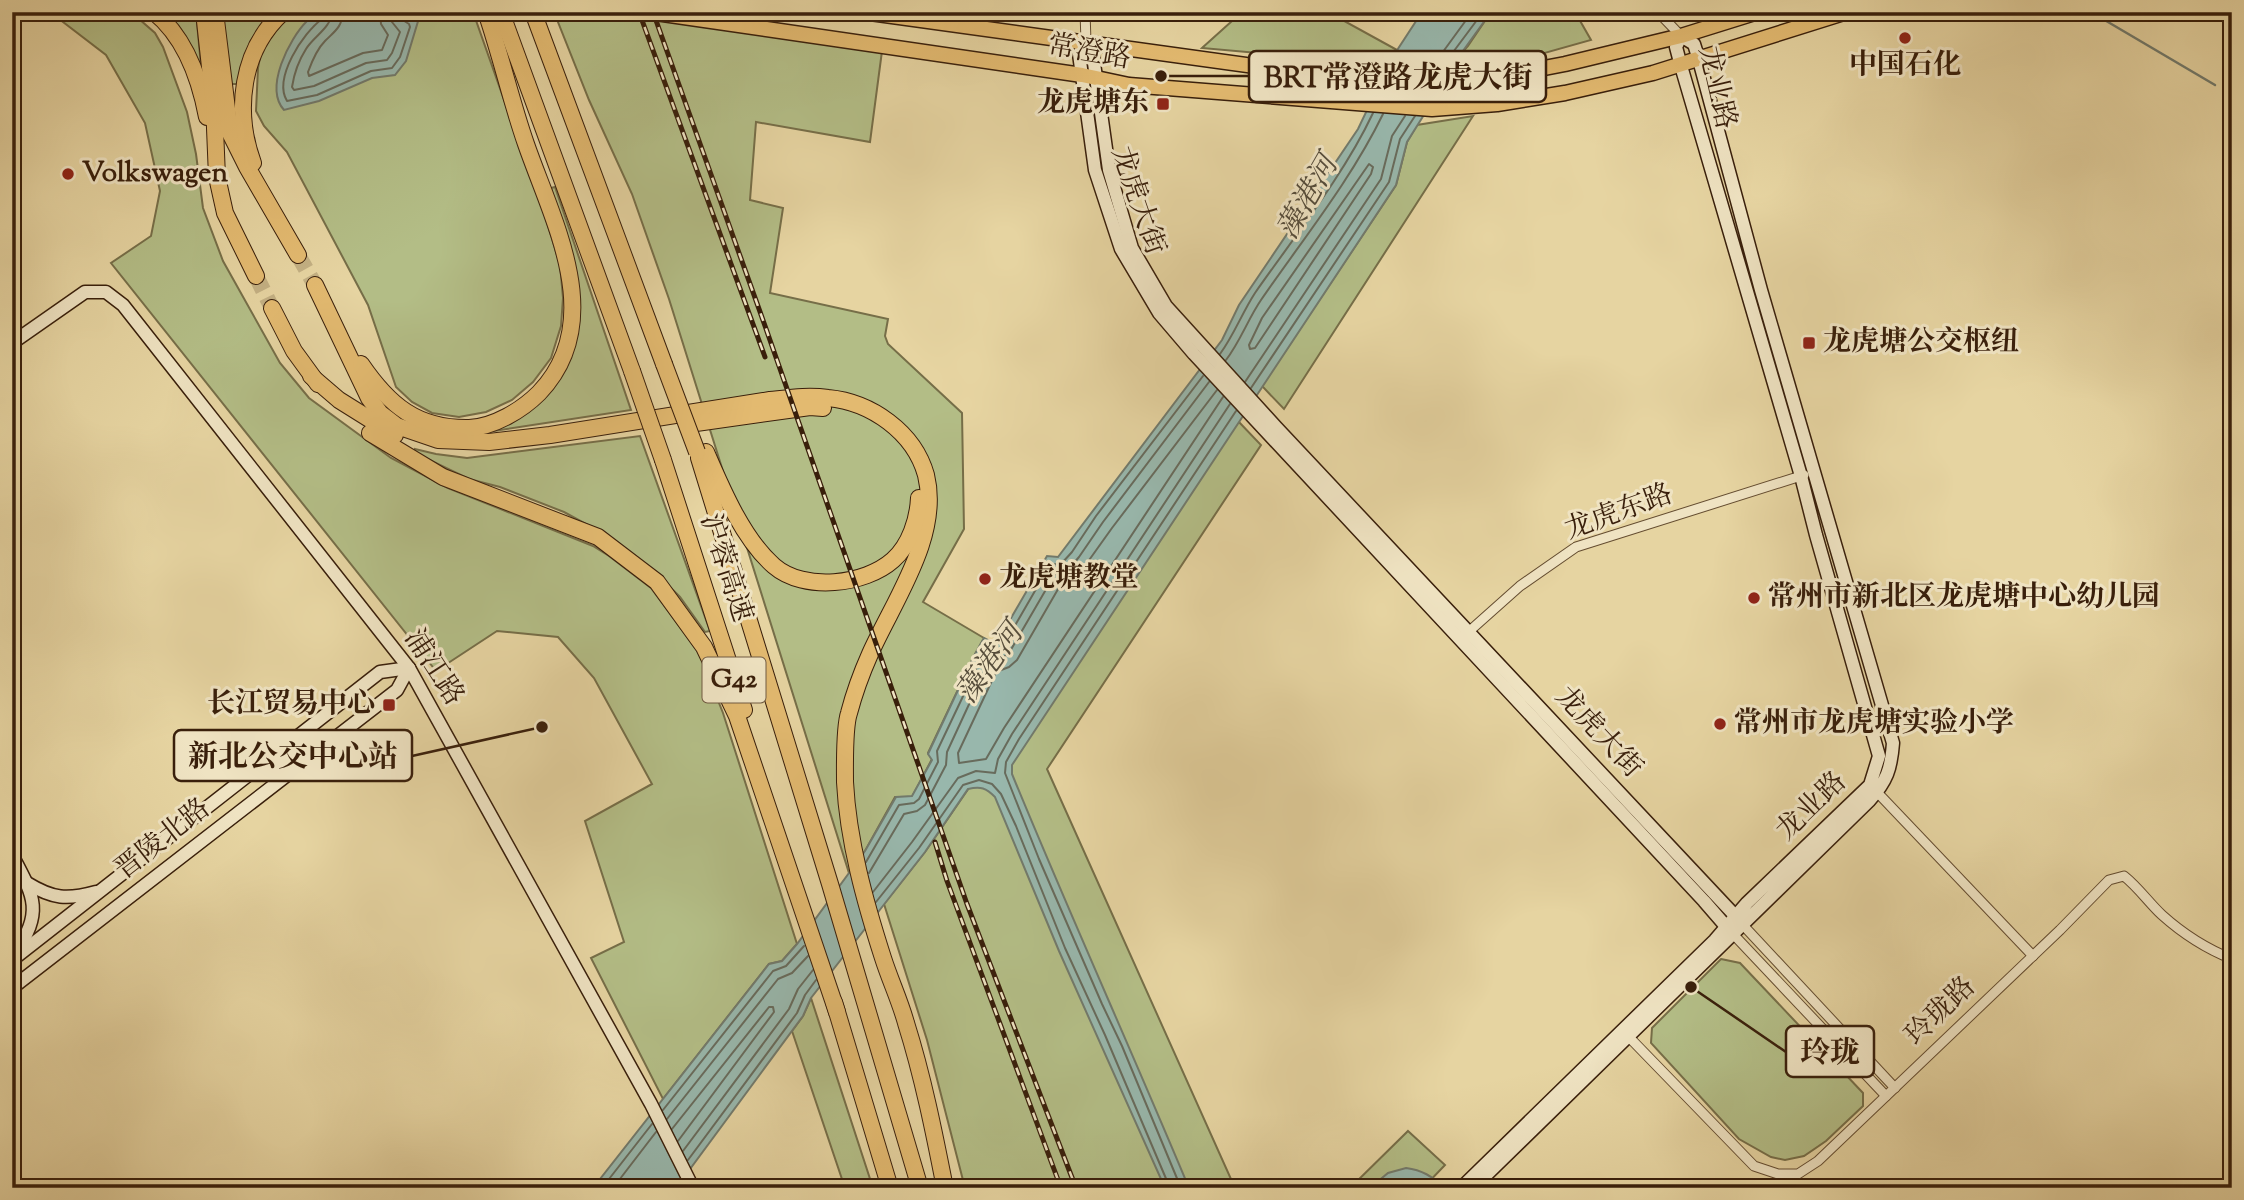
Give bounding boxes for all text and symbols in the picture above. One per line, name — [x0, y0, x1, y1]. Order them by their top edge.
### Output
street label: 常澄路 — [1044, 26, 1134, 80]
marker: 中国石化 — [1897, 30, 1913, 46]
street label: 龙业路 — [1687, 43, 1745, 133]
place label: 中国石化 — [1849, 46, 1961, 86]
callout: BRT常澄路龙虎大街 — [1249, 51, 1546, 102]
text: BRT常澄路龙虎大街 — [1264, 58, 1532, 101]
place label: 龙虎塘东 — [1037, 84, 1149, 124]
marker: 龙虎塘东 — [1155, 96, 1171, 112]
street label: 龙虎大街 — [1100, 142, 1174, 260]
water label: 藻港河 — [1268, 144, 1353, 248]
place label: Volkswagen — [82, 154, 228, 194]
marker: Volkswagen — [60, 166, 76, 182]
place label: 龙虎塘公交枢纽 — [1823, 323, 2019, 363]
marker: 龙虎塘公交枢纽 — [1801, 335, 1817, 351]
street label: 龙虎东路 — [1560, 475, 1678, 551]
street label: 沪蓉高速 — [689, 509, 761, 627]
place label: 龙虎塘教堂 — [999, 559, 1139, 599]
marker: 龙虎塘教堂 — [977, 571, 993, 587]
place label: 常州市新北区龙虎塘中心幼儿园 — [1768, 578, 2160, 618]
marker: 常州市新北区龙虎塘中心幼儿园 — [1746, 590, 1762, 606]
water label: 藻港河 — [947, 611, 1038, 713]
street label: 浦江路 — [393, 622, 473, 714]
road number: G42 — [702, 658, 766, 702]
street label: 龙虎大街 — [1545, 678, 1651, 788]
place label: 长江贸易中心 — [207, 685, 375, 725]
marker: 长江贸易中心 — [381, 697, 397, 713]
place label: 常州市龙虎塘实验小学 — [1734, 704, 2014, 744]
marker: 常州市龙虎塘实验小学 — [1712, 716, 1728, 732]
callout: 新北公交中心站 — [174, 730, 412, 781]
text: 新北公交中心站 — [188, 737, 398, 780]
street label: 龙业路 — [1768, 763, 1856, 851]
street label: 晋陵北路 — [107, 790, 219, 890]
street label: 玲珑路 — [1897, 968, 1985, 1056]
callout: 玲珑 — [1786, 1026, 1874, 1077]
text: 玲珑 — [1800, 1033, 1860, 1076]

